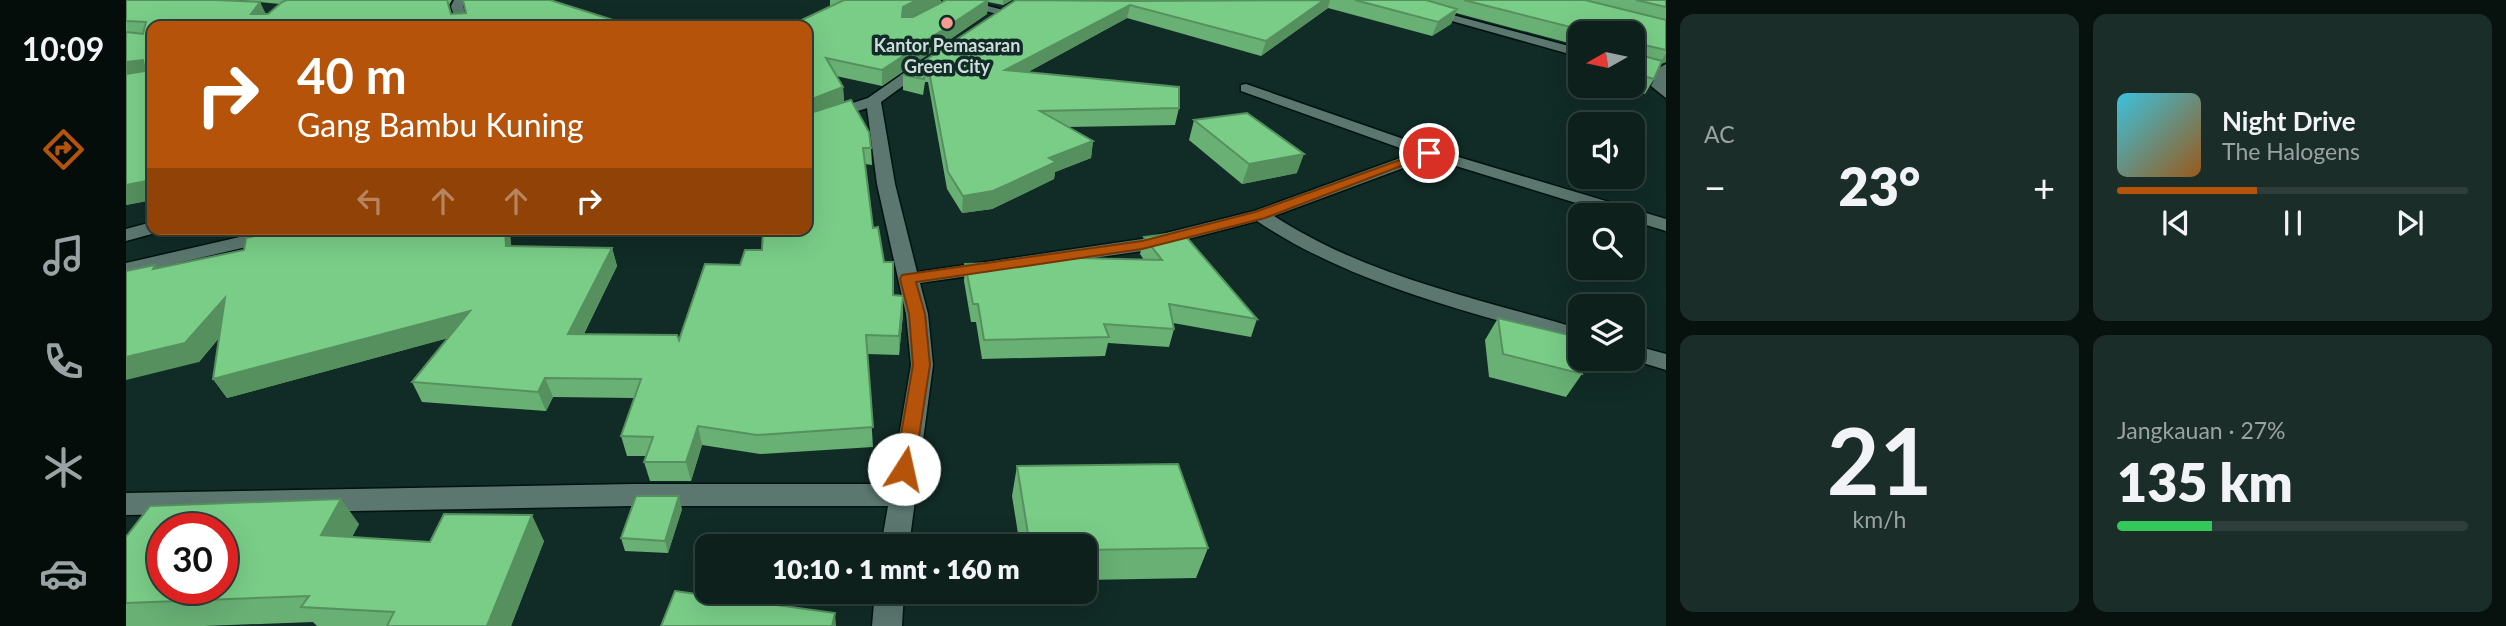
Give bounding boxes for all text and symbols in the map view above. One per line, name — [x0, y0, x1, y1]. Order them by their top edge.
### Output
marker: Kantor Pemasaran Green City — [939, 15, 955, 31]
north arrow — [1568, 21, 1645, 98]
map controls — [1568, 21, 1645, 371]
text: 10:09 — [22, 29, 104, 68]
place label: Kantor Pemasaran Green City — [874, 34, 1020, 77]
text: 40 m — [297, 46, 407, 104]
icon: right — [182, 49, 273, 140]
text: Gang Bambu Kuning — [297, 105, 584, 144]
text: Night Drive — [2222, 105, 2356, 137]
button: sound — [1568, 112, 1645, 189]
text: AC — [1704, 120, 1735, 148]
pin — [1399, 123, 1459, 183]
icon: directions — [39, 125, 88, 174]
icon: arrive — [1410, 134, 1448, 172]
text: The Halogens — [2222, 137, 2360, 165]
text: 23° — [1839, 155, 1920, 217]
text: − — [1704, 164, 1726, 210]
text: + — [2033, 164, 2055, 210]
icon: left — [351, 182, 389, 220]
icon: ahead — [424, 182, 462, 220]
icon: ahead — [497, 182, 535, 220]
icon: right — [570, 182, 608, 220]
button: search — [1568, 203, 1645, 280]
icon: previous — [2157, 204, 2195, 242]
icon: pause — [2274, 204, 2312, 242]
icon: next — [2391, 204, 2429, 242]
icon: music — [39, 231, 88, 280]
button: layers — [1568, 294, 1645, 371]
icon: phone — [39, 337, 88, 386]
text: 21 — [1827, 405, 1932, 514]
text: Jangkauan · 27% — [2117, 416, 2286, 444]
position arrow — [867, 432, 941, 506]
icon: climate — [39, 443, 88, 492]
text: 135 km — [2117, 451, 2293, 513]
text: km/h — [1853, 505, 1906, 533]
speed limit sign: 30 — [147, 513, 238, 604]
icon: car — [39, 549, 88, 598]
text: 10:10 · 1 mnt · 160 m — [772, 553, 1020, 585]

